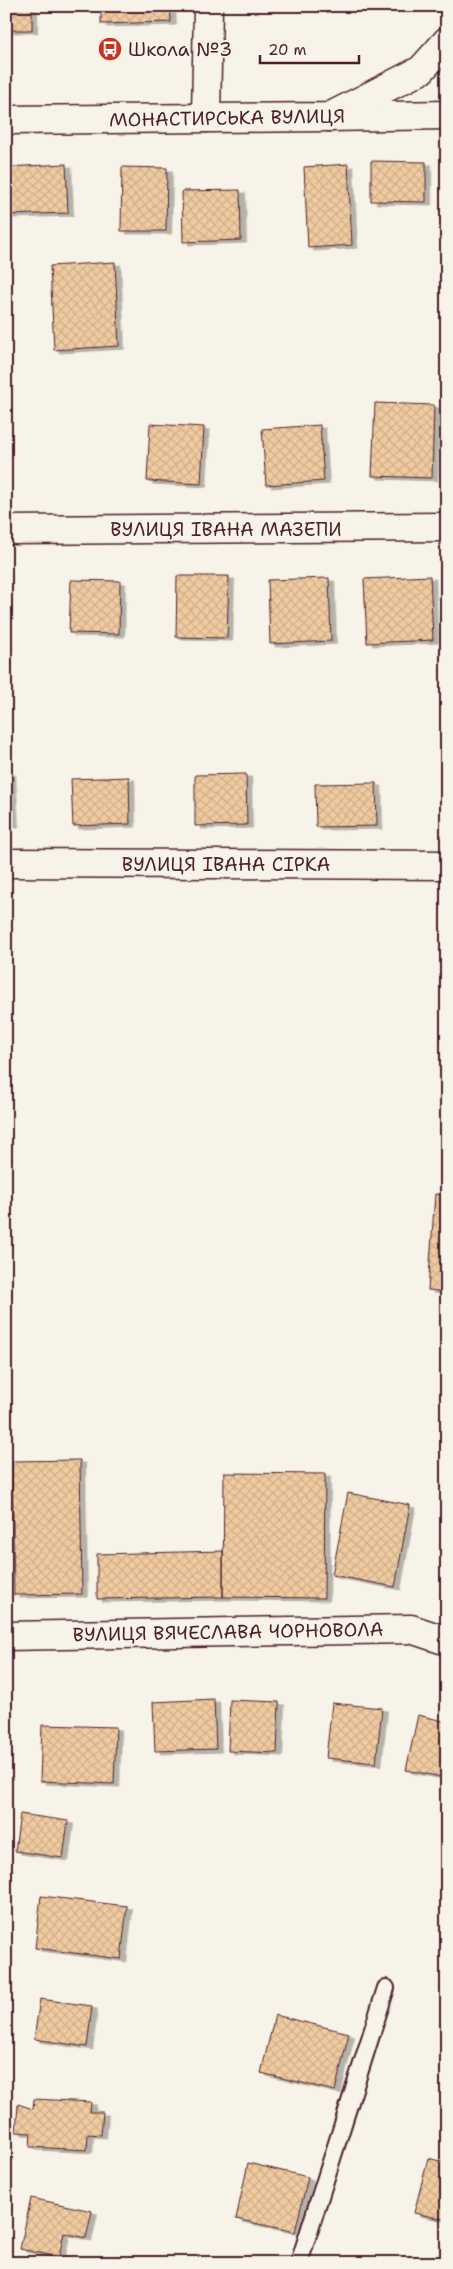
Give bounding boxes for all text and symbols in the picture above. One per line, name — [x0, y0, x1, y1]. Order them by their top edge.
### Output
scale bar — [260, 32, 359, 64]
bus stop icon: Школа №3 — [97, 36, 123, 62]
place label: Школа №3 — [128, 37, 232, 62]
text: 20 m — [268, 40, 307, 60]
street label: МОНАСТИРСЬКА ВУЛИЦЯ — [109, 103, 345, 133]
street label: ВУЛИЦЯ ІВАНА МАЗЕПИ — [110, 517, 342, 542]
street label: ВУЛИЦЯ ІВАНА СІРКА — [122, 852, 330, 877]
street label: ВУЛИЦЯ ВЯЧЕСЛАВА ЧОРНОВОЛА — [72, 1617, 384, 1647]

